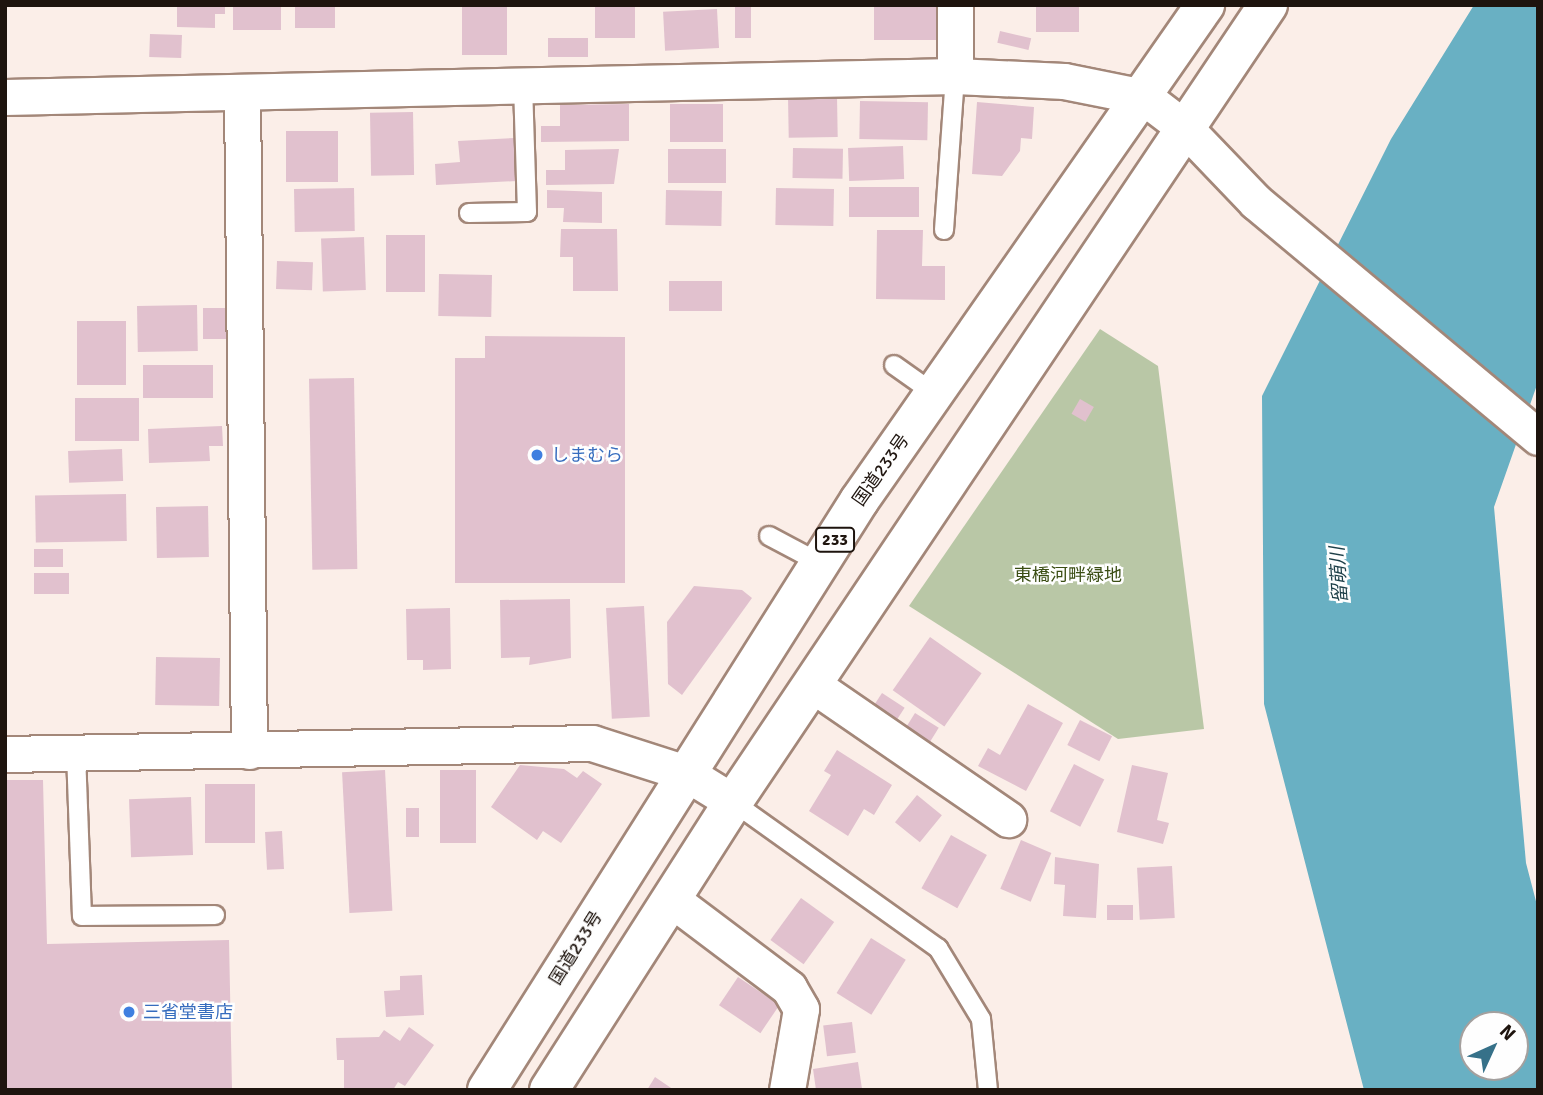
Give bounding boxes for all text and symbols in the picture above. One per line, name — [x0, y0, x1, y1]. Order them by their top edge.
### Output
street label: 国道233号 — [848, 430, 914, 510]
place label: しまむら — [551, 444, 623, 466]
marker: しまむら — [529, 447, 545, 463]
road number: 233 — [814, 527, 856, 552]
water label: 留萌川 — [1327, 546, 1353, 604]
park label: 東橋河畔緑地 — [1014, 564, 1122, 586]
street label: 国道233号 — [545, 907, 607, 989]
place label: 三省堂書店 — [143, 1001, 233, 1023]
marker: 三省堂書店 — [121, 1004, 137, 1020]
north arrow — [1459, 1011, 1529, 1081]
text: N — [1494, 1019, 1521, 1046]

